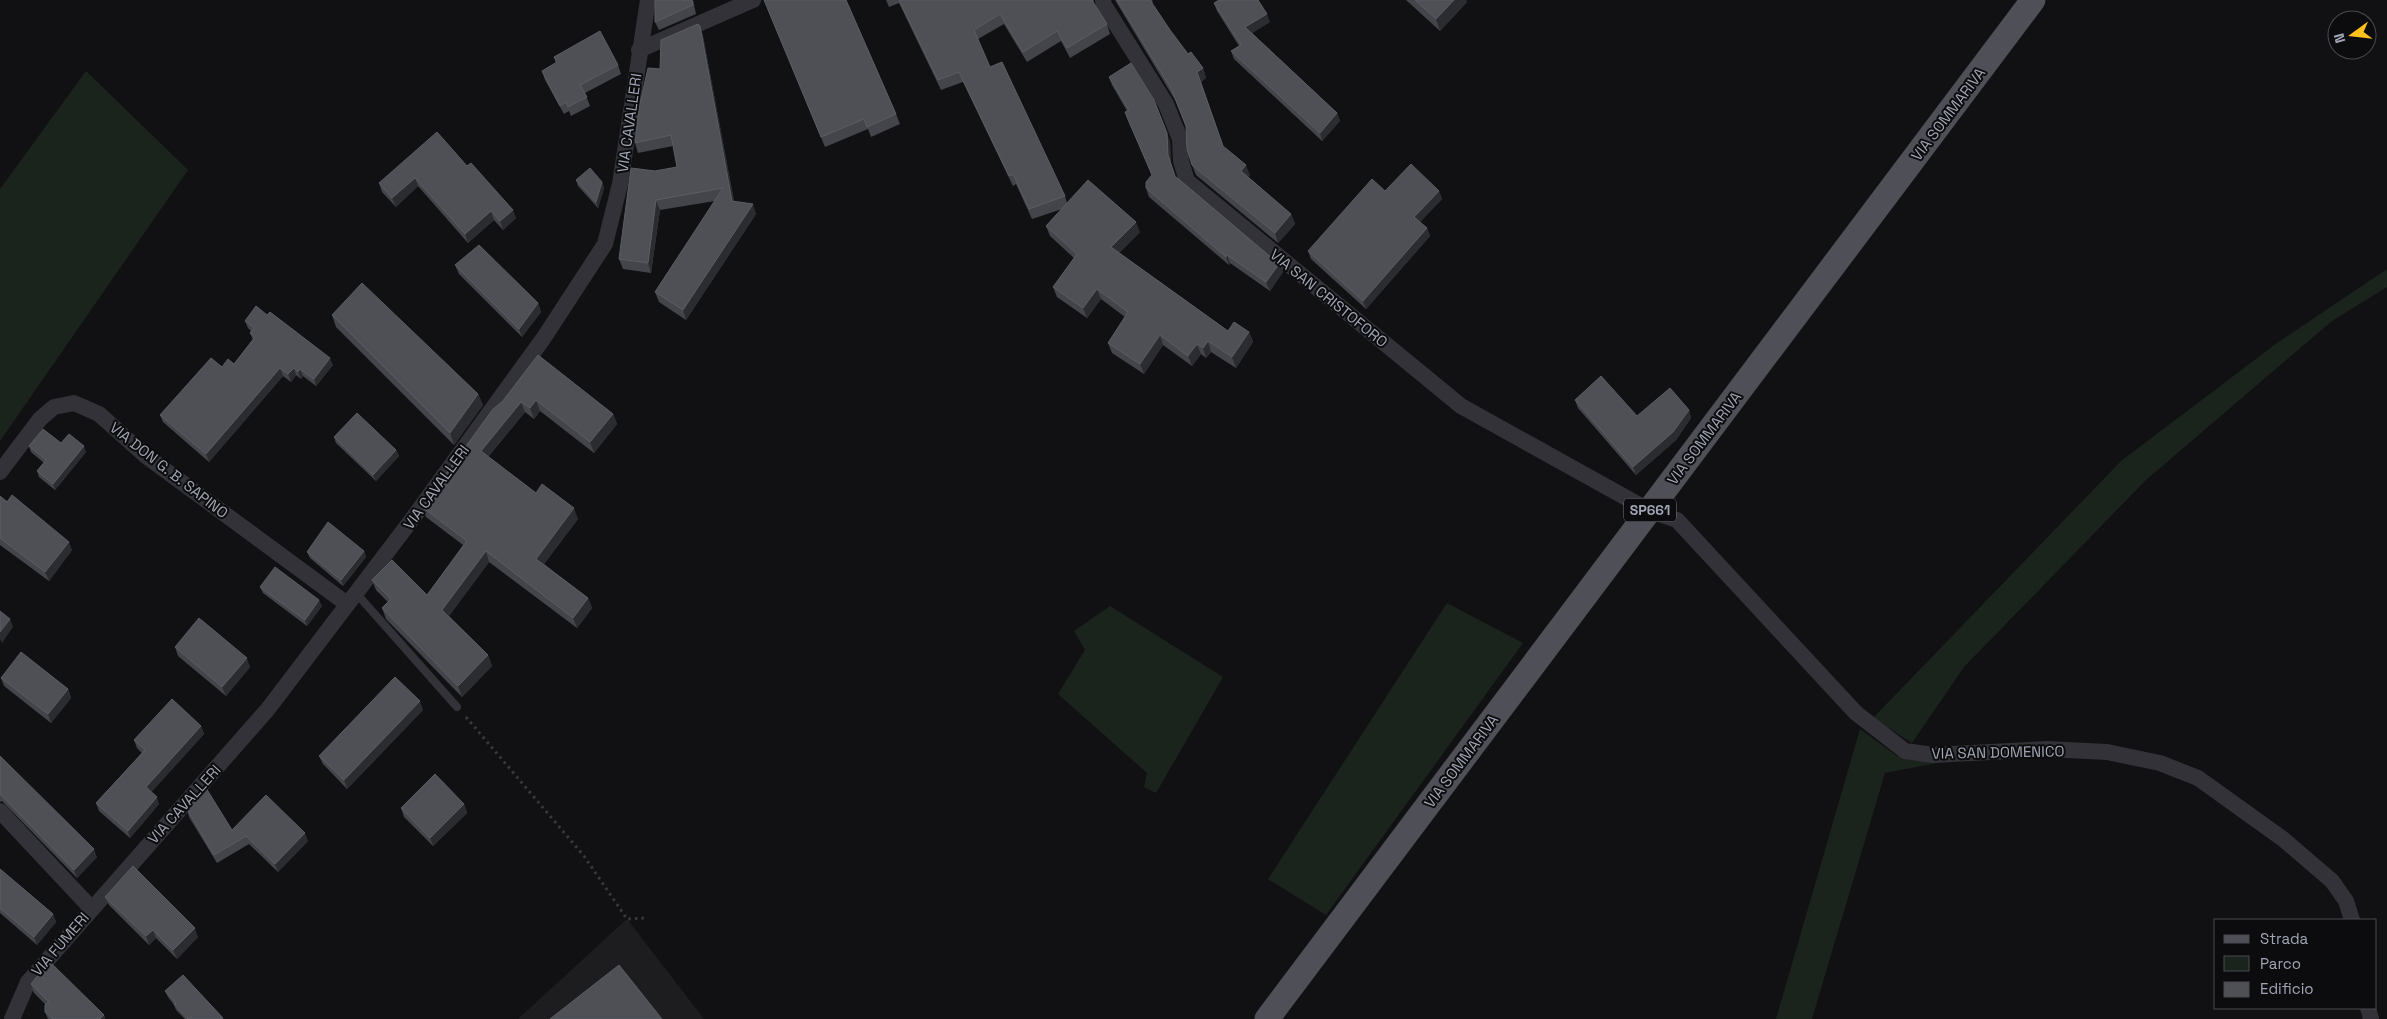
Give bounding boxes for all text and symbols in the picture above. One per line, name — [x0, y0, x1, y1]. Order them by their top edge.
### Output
north arrow — [2327, 10, 2377, 60]
text: N — [2330, 31, 2349, 45]
street label: VIA SOMMARIVA — [1907, 63, 1990, 164]
street label: VIA CAVALLERI — [613, 72, 645, 174]
street label: VIA SAN CRISTOFORO — [1266, 245, 1392, 351]
street label: VIA SOMMARIVA — [1663, 387, 1746, 488]
street label: VIA DON G. B. SAPINO — [106, 418, 232, 522]
street label: VIA CAVALLERI — [399, 441, 473, 533]
road number: SP661 — [1624, 498, 1676, 522]
street label: VIA SOMMARIVA — [1420, 710, 1503, 811]
street label: VIA SAN DOMENICO — [1931, 741, 2065, 763]
street label: VIA CAVALLERI — [143, 760, 225, 848]
street label: VIA FUMERI — [27, 908, 93, 980]
legend — [2214, 919, 2377, 1009]
text: Strada — [2260, 929, 2309, 948]
text: Parco — [2260, 954, 2301, 973]
text: Edificio — [2260, 979, 2314, 998]

